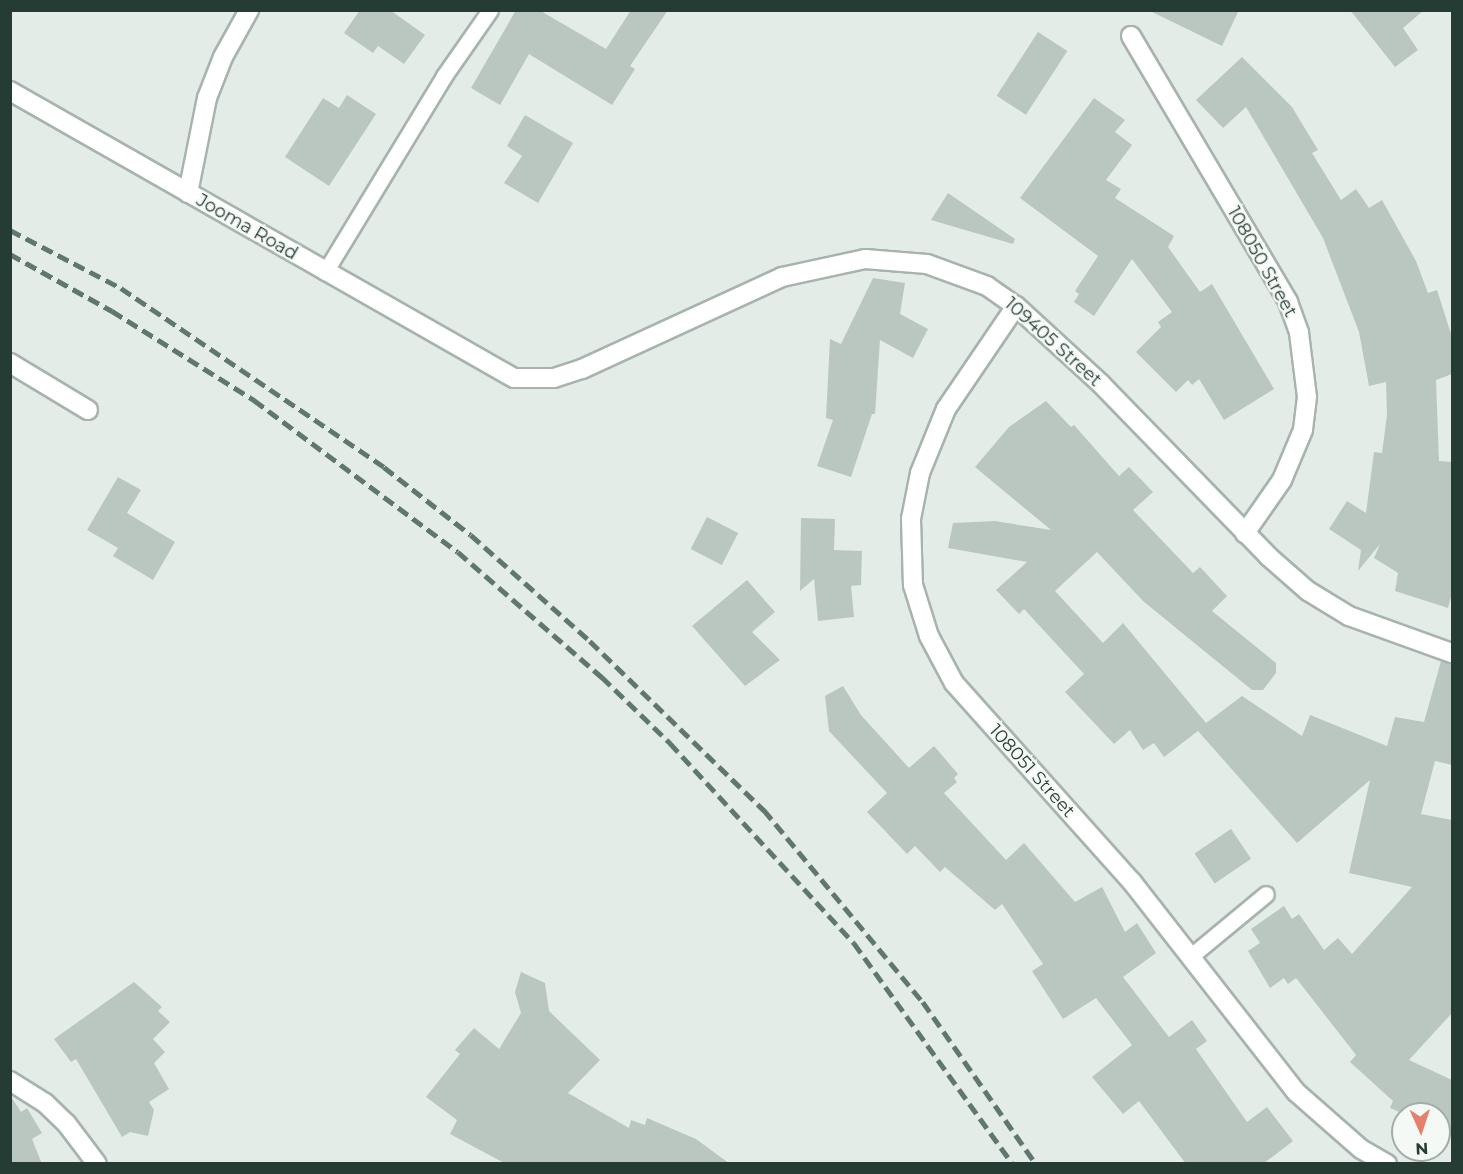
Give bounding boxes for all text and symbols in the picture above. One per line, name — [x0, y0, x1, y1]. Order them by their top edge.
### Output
street label: Jooma Road — [193, 189, 301, 265]
street label: 108050 Street — [1223, 203, 1301, 321]
street label: 109405 Street — [1000, 293, 1106, 391]
street label: 108051 Street — [985, 720, 1079, 822]
north arrow — [1391, 1102, 1451, 1162]
text: N — [1415, 1139, 1429, 1158]

